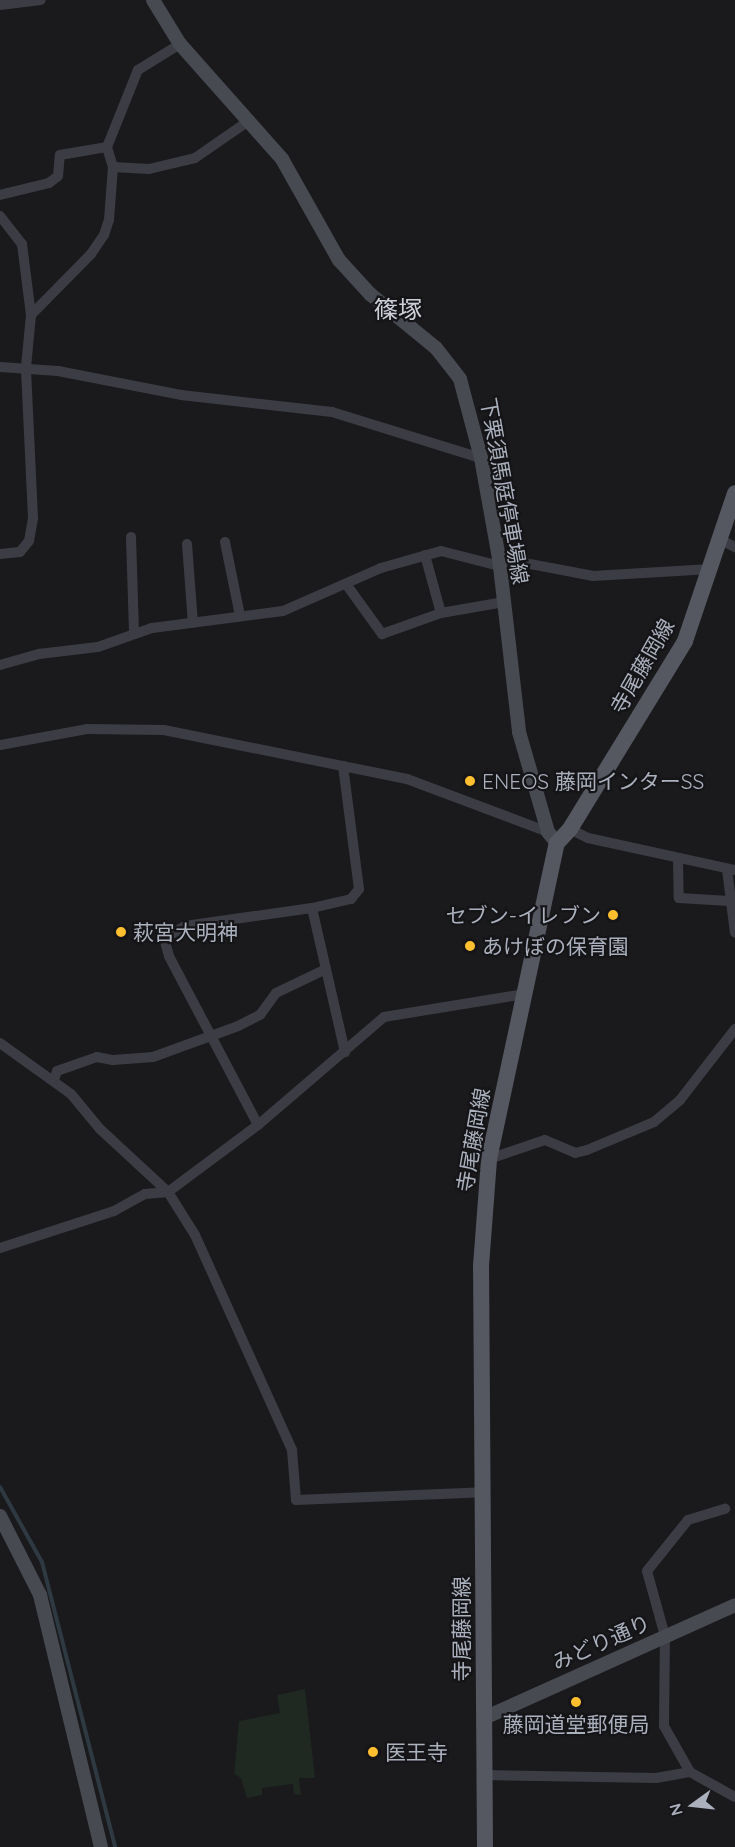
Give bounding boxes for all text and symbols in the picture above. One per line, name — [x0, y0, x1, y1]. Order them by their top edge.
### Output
district label: 篠塚 — [374, 296, 422, 324]
street label: 下栗須馬庭停車場線 — [476, 396, 534, 586]
street label: 寺尾藤岡線 — [605, 614, 679, 718]
place label: ENEOS 藤岡インターSS — [482, 768, 704, 794]
marker: ENEOS 藤岡インターSS — [463, 774, 477, 788]
place label: セブン-イレブン — [446, 902, 601, 928]
marker: セブン-イレブン — [606, 908, 620, 922]
place label: 萩宮大明神 — [133, 919, 238, 945]
marker: 萩宮大明神 — [114, 925, 128, 939]
place label: あけぼの保育園 — [482, 933, 629, 959]
marker: あけぼの保育園 — [463, 939, 477, 953]
street label: 寺尾藤岡線 — [451, 1086, 495, 1194]
street label: 寺尾藤岡線 — [448, 1577, 474, 1681]
street label: みどり通り — [548, 1609, 654, 1675]
marker: 藤岡道堂郵便局 — [569, 1695, 583, 1709]
place label: 藤岡道堂郵便局 — [503, 1711, 649, 1737]
place label: 医王寺 — [385, 1739, 448, 1765]
marker: 医王寺 — [366, 1745, 380, 1759]
north arrow — [663, 1775, 723, 1835]
text: N — [664, 1801, 687, 1818]

